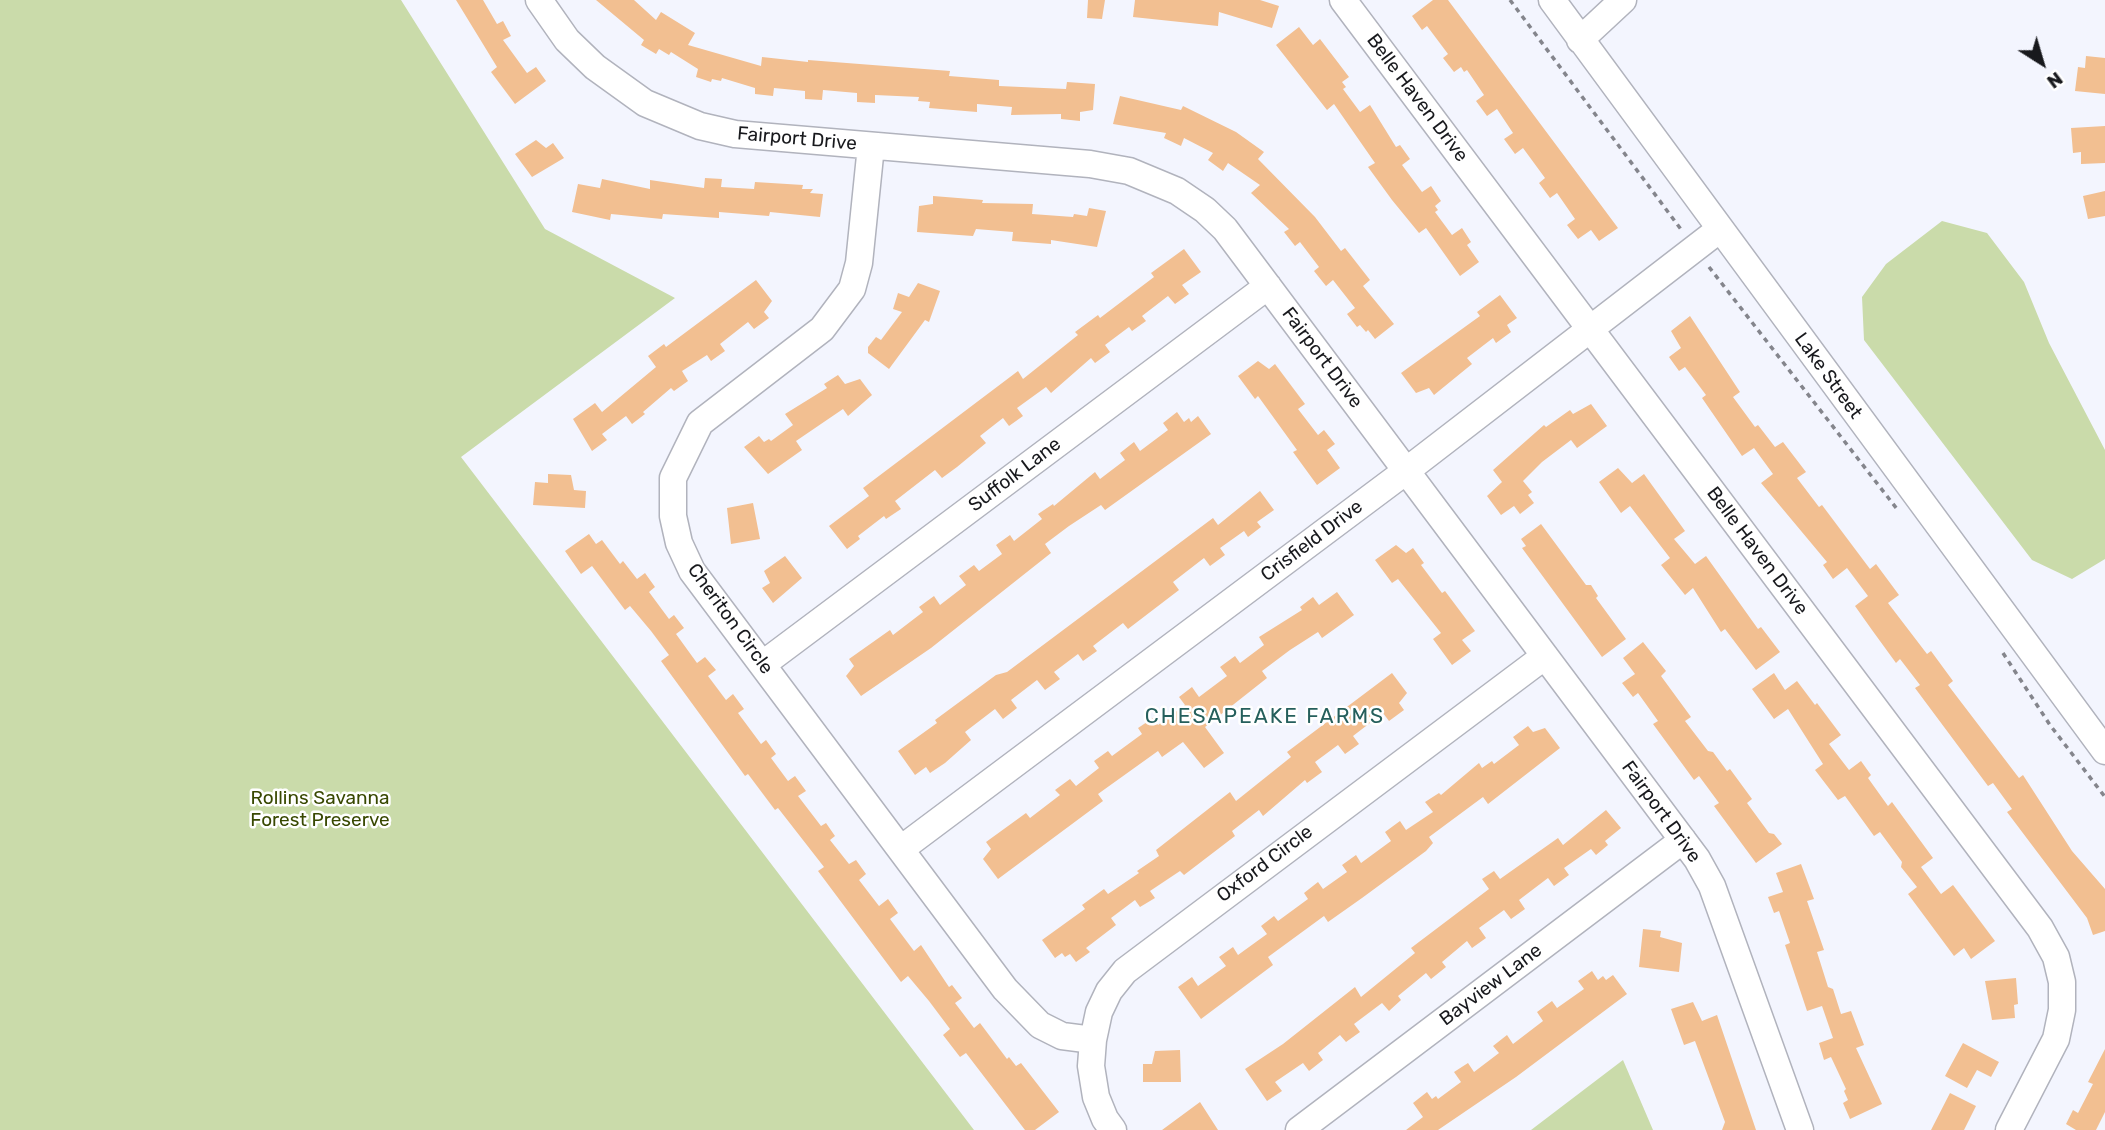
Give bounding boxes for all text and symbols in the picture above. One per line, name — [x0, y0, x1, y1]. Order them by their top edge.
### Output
north arrow — [2007, 28, 2077, 98]
street label: Belle Haven Drive — [1361, 29, 1473, 167]
text: N — [2043, 67, 2067, 93]
street label: Fairport Drive — [736, 122, 858, 156]
street label: Fairport Drive — [1277, 303, 1367, 413]
street label: Lake Street — [1789, 329, 1867, 423]
street label: Suffolk Lane — [964, 433, 1066, 517]
street label: Belle Haven Drive — [1701, 482, 1813, 620]
street label: Crisfield Drive — [1257, 495, 1367, 587]
street label: Cheriton Circle — [682, 559, 778, 679]
district label: CHESAPEAKE FARMS — [1147, 704, 1383, 730]
street label: Fairport Drive — [1616, 757, 1706, 867]
park label: Rollins Savanna Forest Preserve — [250, 788, 390, 832]
street label: Oxford Circle — [1213, 821, 1317, 907]
street label: Bayview Lane — [1435, 939, 1547, 1031]

